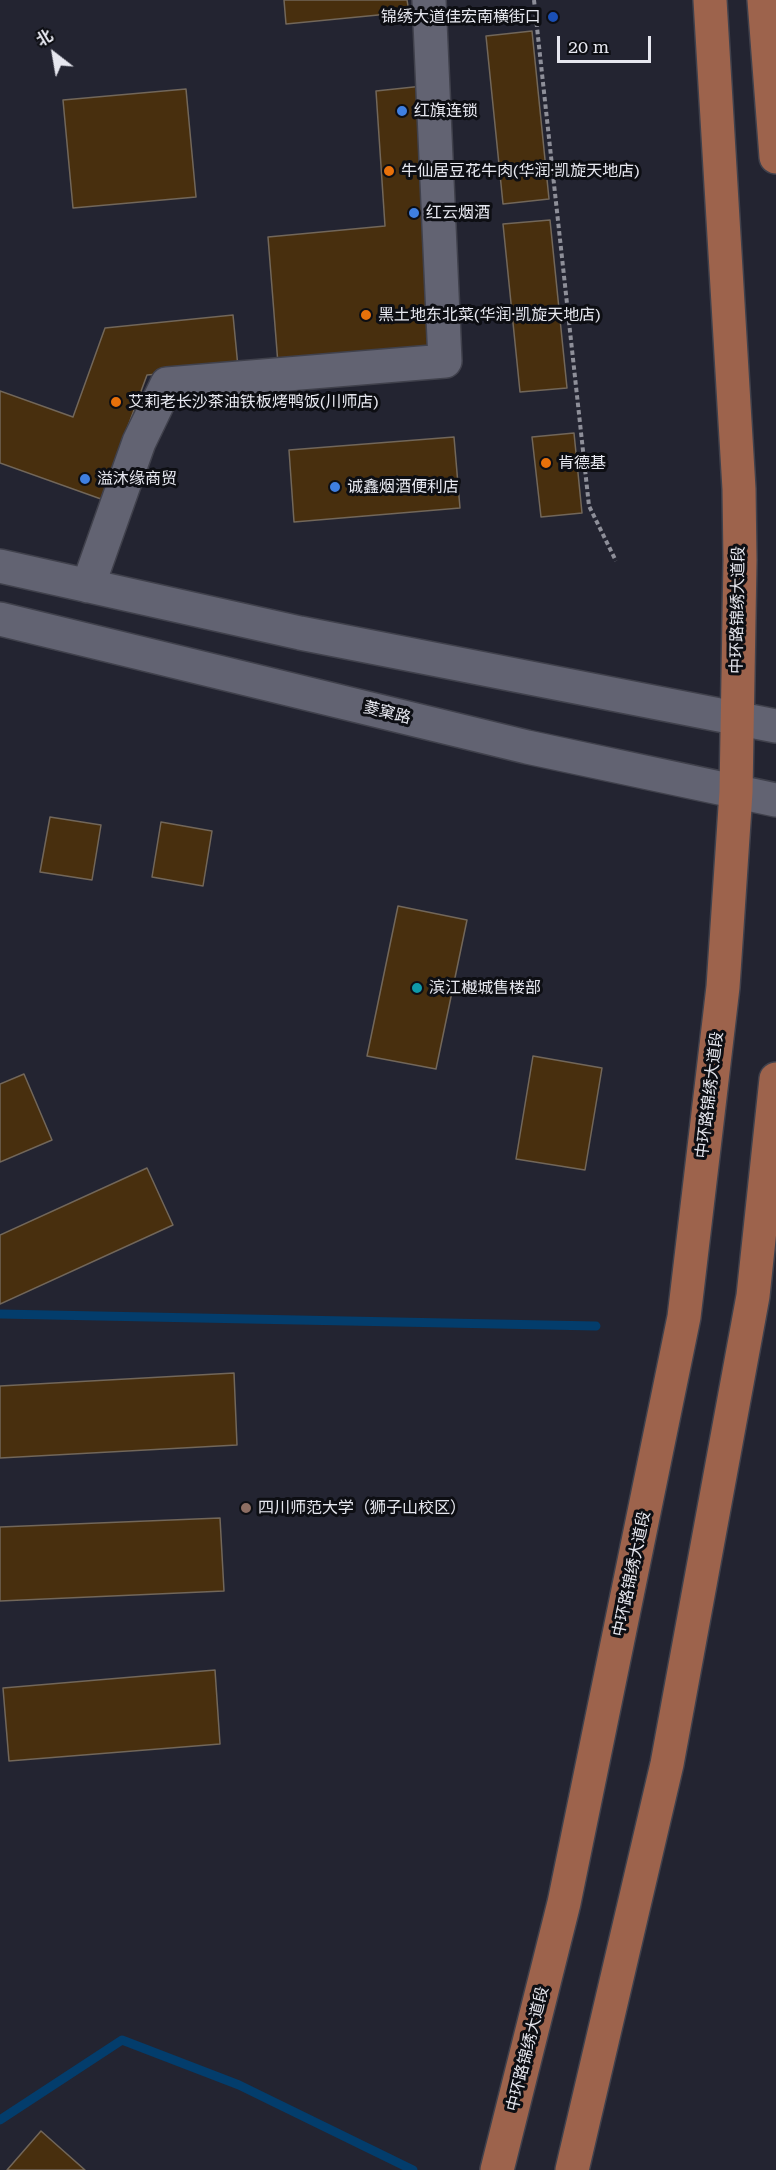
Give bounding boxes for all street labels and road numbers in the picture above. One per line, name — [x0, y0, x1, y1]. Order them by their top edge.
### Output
street label: 中环路锦绣大道段 — [727, 546, 749, 674]
street label: 菱窠路 — [361, 698, 413, 728]
street label: 中环路锦绣大道段 — [693, 1030, 727, 1160]
street label: 中环路锦绣大道段 — [609, 1509, 655, 1639]
street label: 中环路锦绣大道段 — [503, 1985, 553, 2113]

